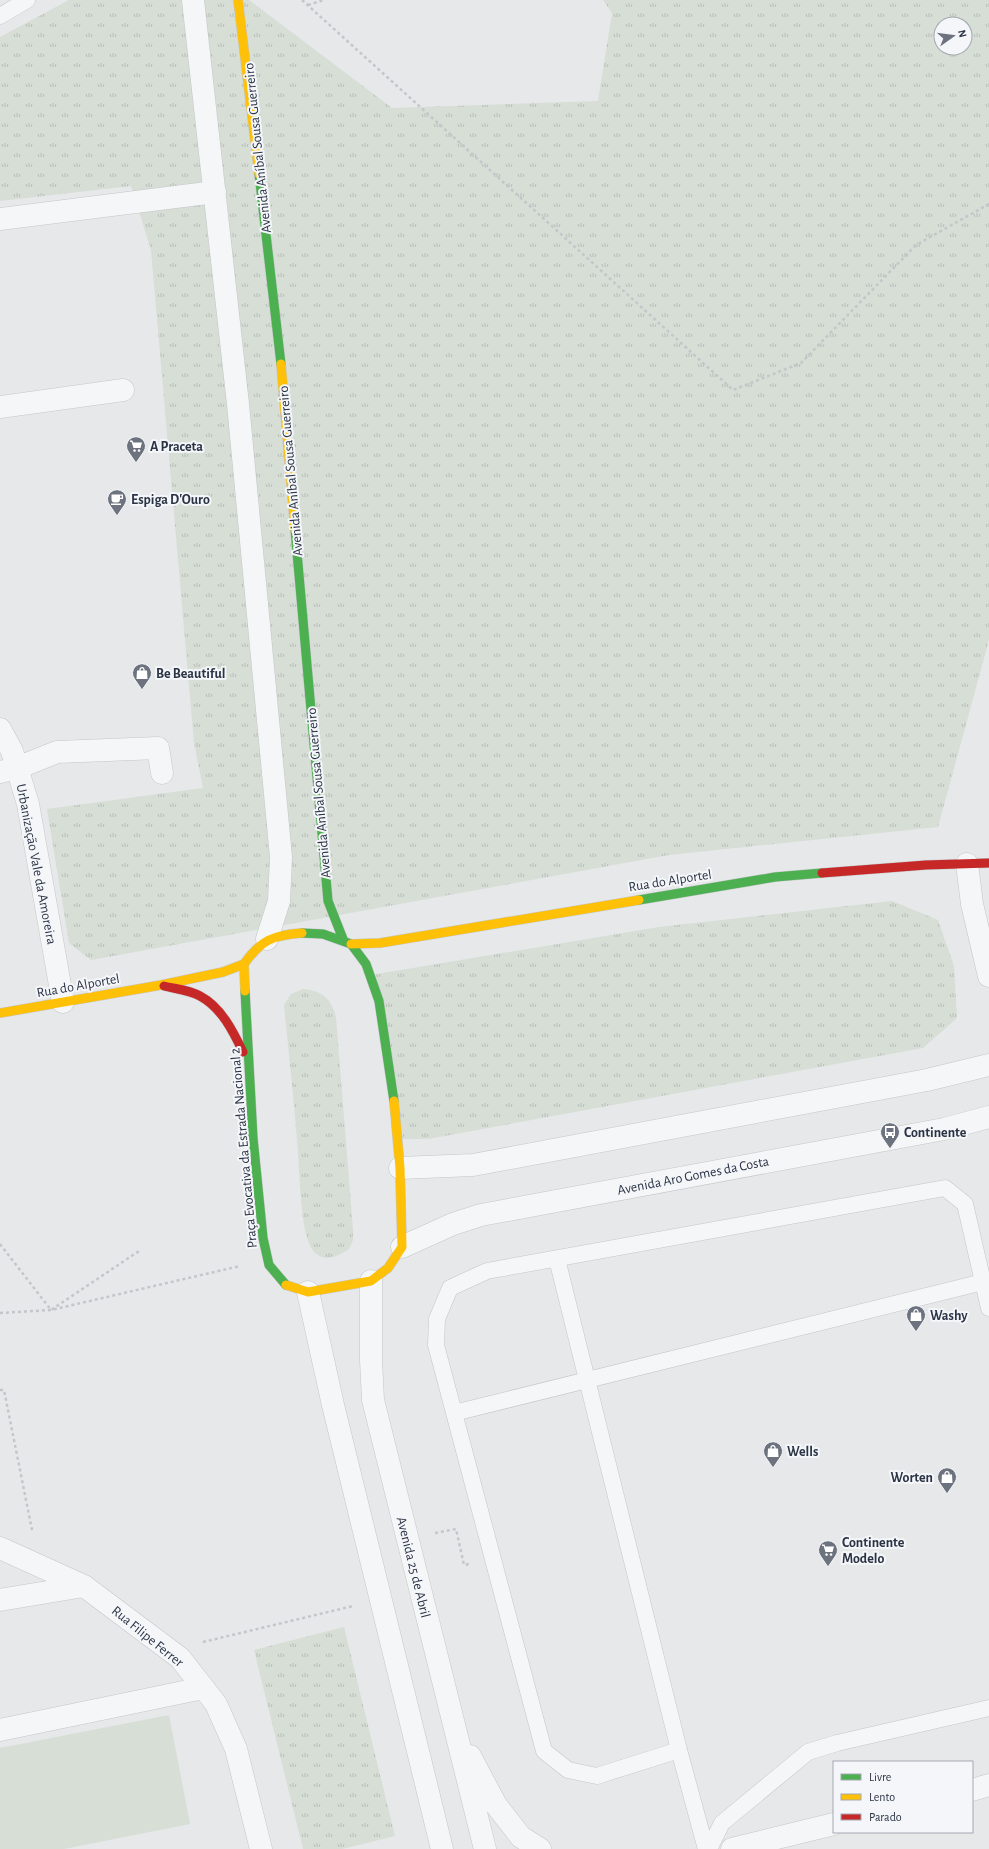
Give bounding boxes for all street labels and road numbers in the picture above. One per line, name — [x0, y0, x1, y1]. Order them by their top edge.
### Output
street label: Avenida Aníbal Sousa Guerreiro — [242, 62, 274, 234]
street label: Avenida Aníbal Sousa Guerreiro — [277, 385, 305, 557]
street label: Avenida Aníbal Sousa Guerreiro — [305, 707, 333, 879]
street label: Urbanização Vale da Amoreira — [14, 783, 59, 946]
street label: Rua do Alportel — [628, 868, 713, 894]
street label: Rua do Alportel — [36, 972, 121, 1000]
street label: Praça Evocativa da Estrada Nacional 2 — [228, 1047, 260, 1249]
street label: Avenida Aro Gomes da Costa — [616, 1154, 771, 1198]
street label: Avenida 25 de Abril — [394, 1515, 432, 1619]
street label: Rua Filipe Ferrer — [109, 1604, 186, 1670]

